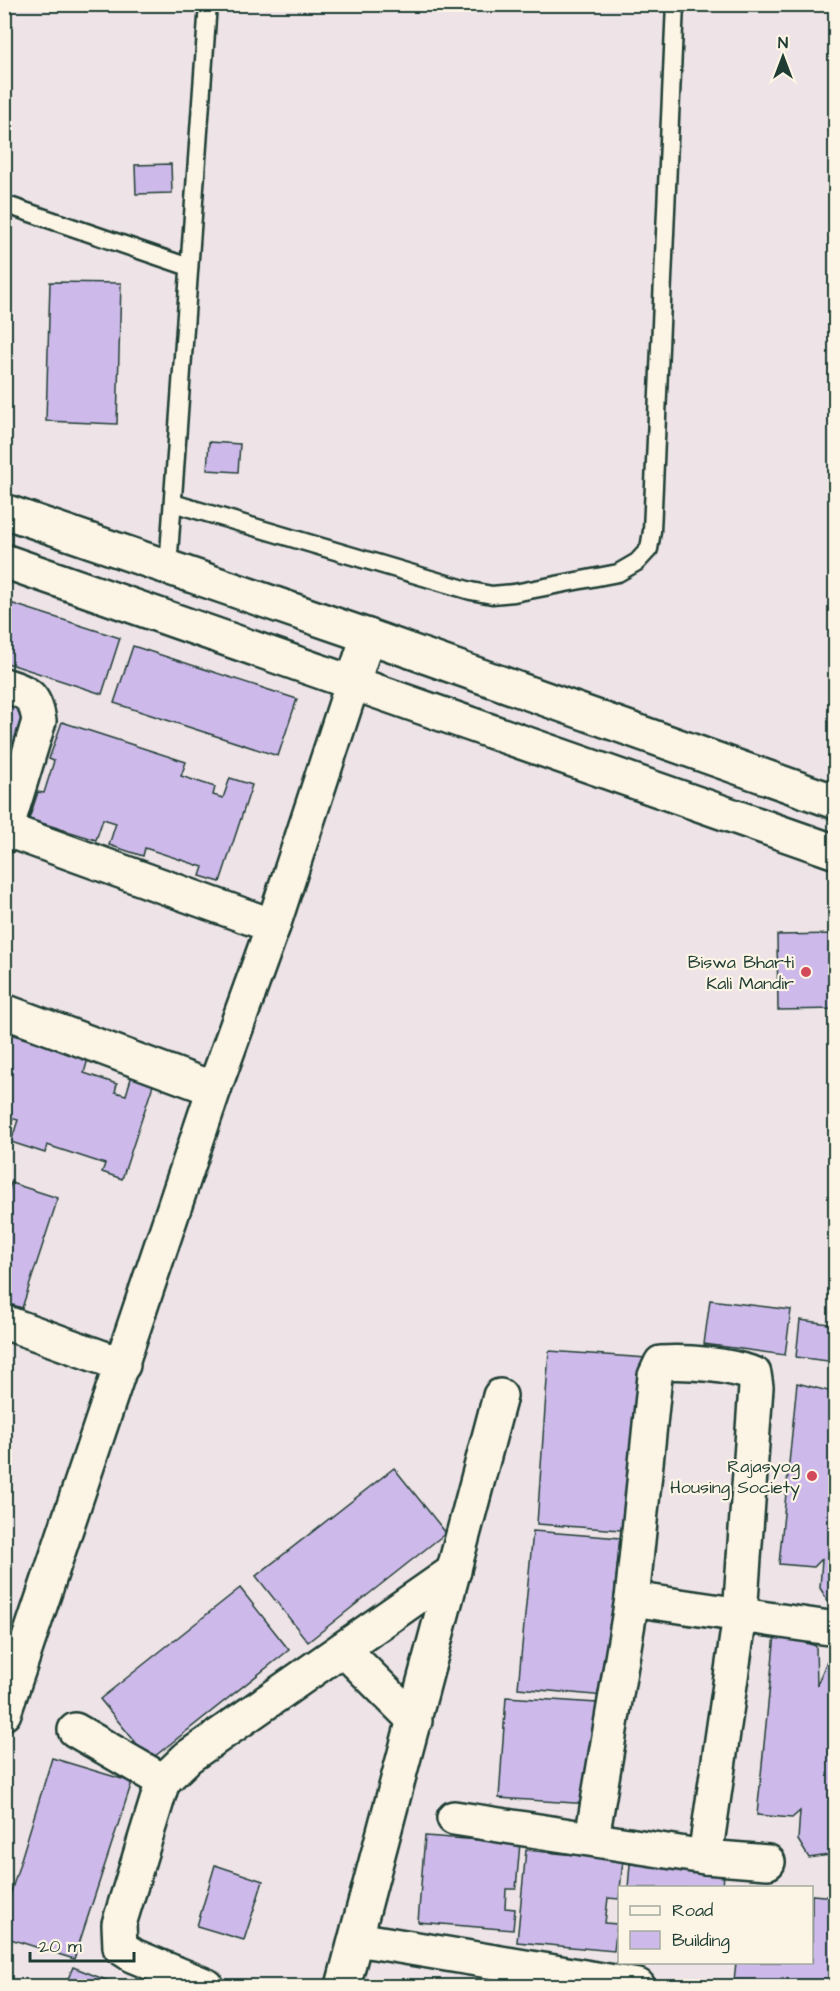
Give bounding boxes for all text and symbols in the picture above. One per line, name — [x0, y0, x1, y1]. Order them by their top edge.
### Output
north arrow — [753, 27, 813, 87]
text: N — [778, 32, 788, 54]
place label: Biswa Bharti Kali Mandir — [688, 950, 794, 996]
marker: Biswa Bharti Kali Mandir — [799, 965, 813, 979]
place label: Rajasyog Housing Society — [670, 1454, 800, 1501]
marker: Rajasyog Housing Society — [805, 1469, 819, 1483]
legend — [618, 1886, 813, 1964]
text: Road — [672, 1898, 713, 1923]
scale bar — [30, 1925, 134, 1963]
text: Building — [672, 1928, 730, 1954]
text: 20 m — [39, 1934, 82, 1959]

